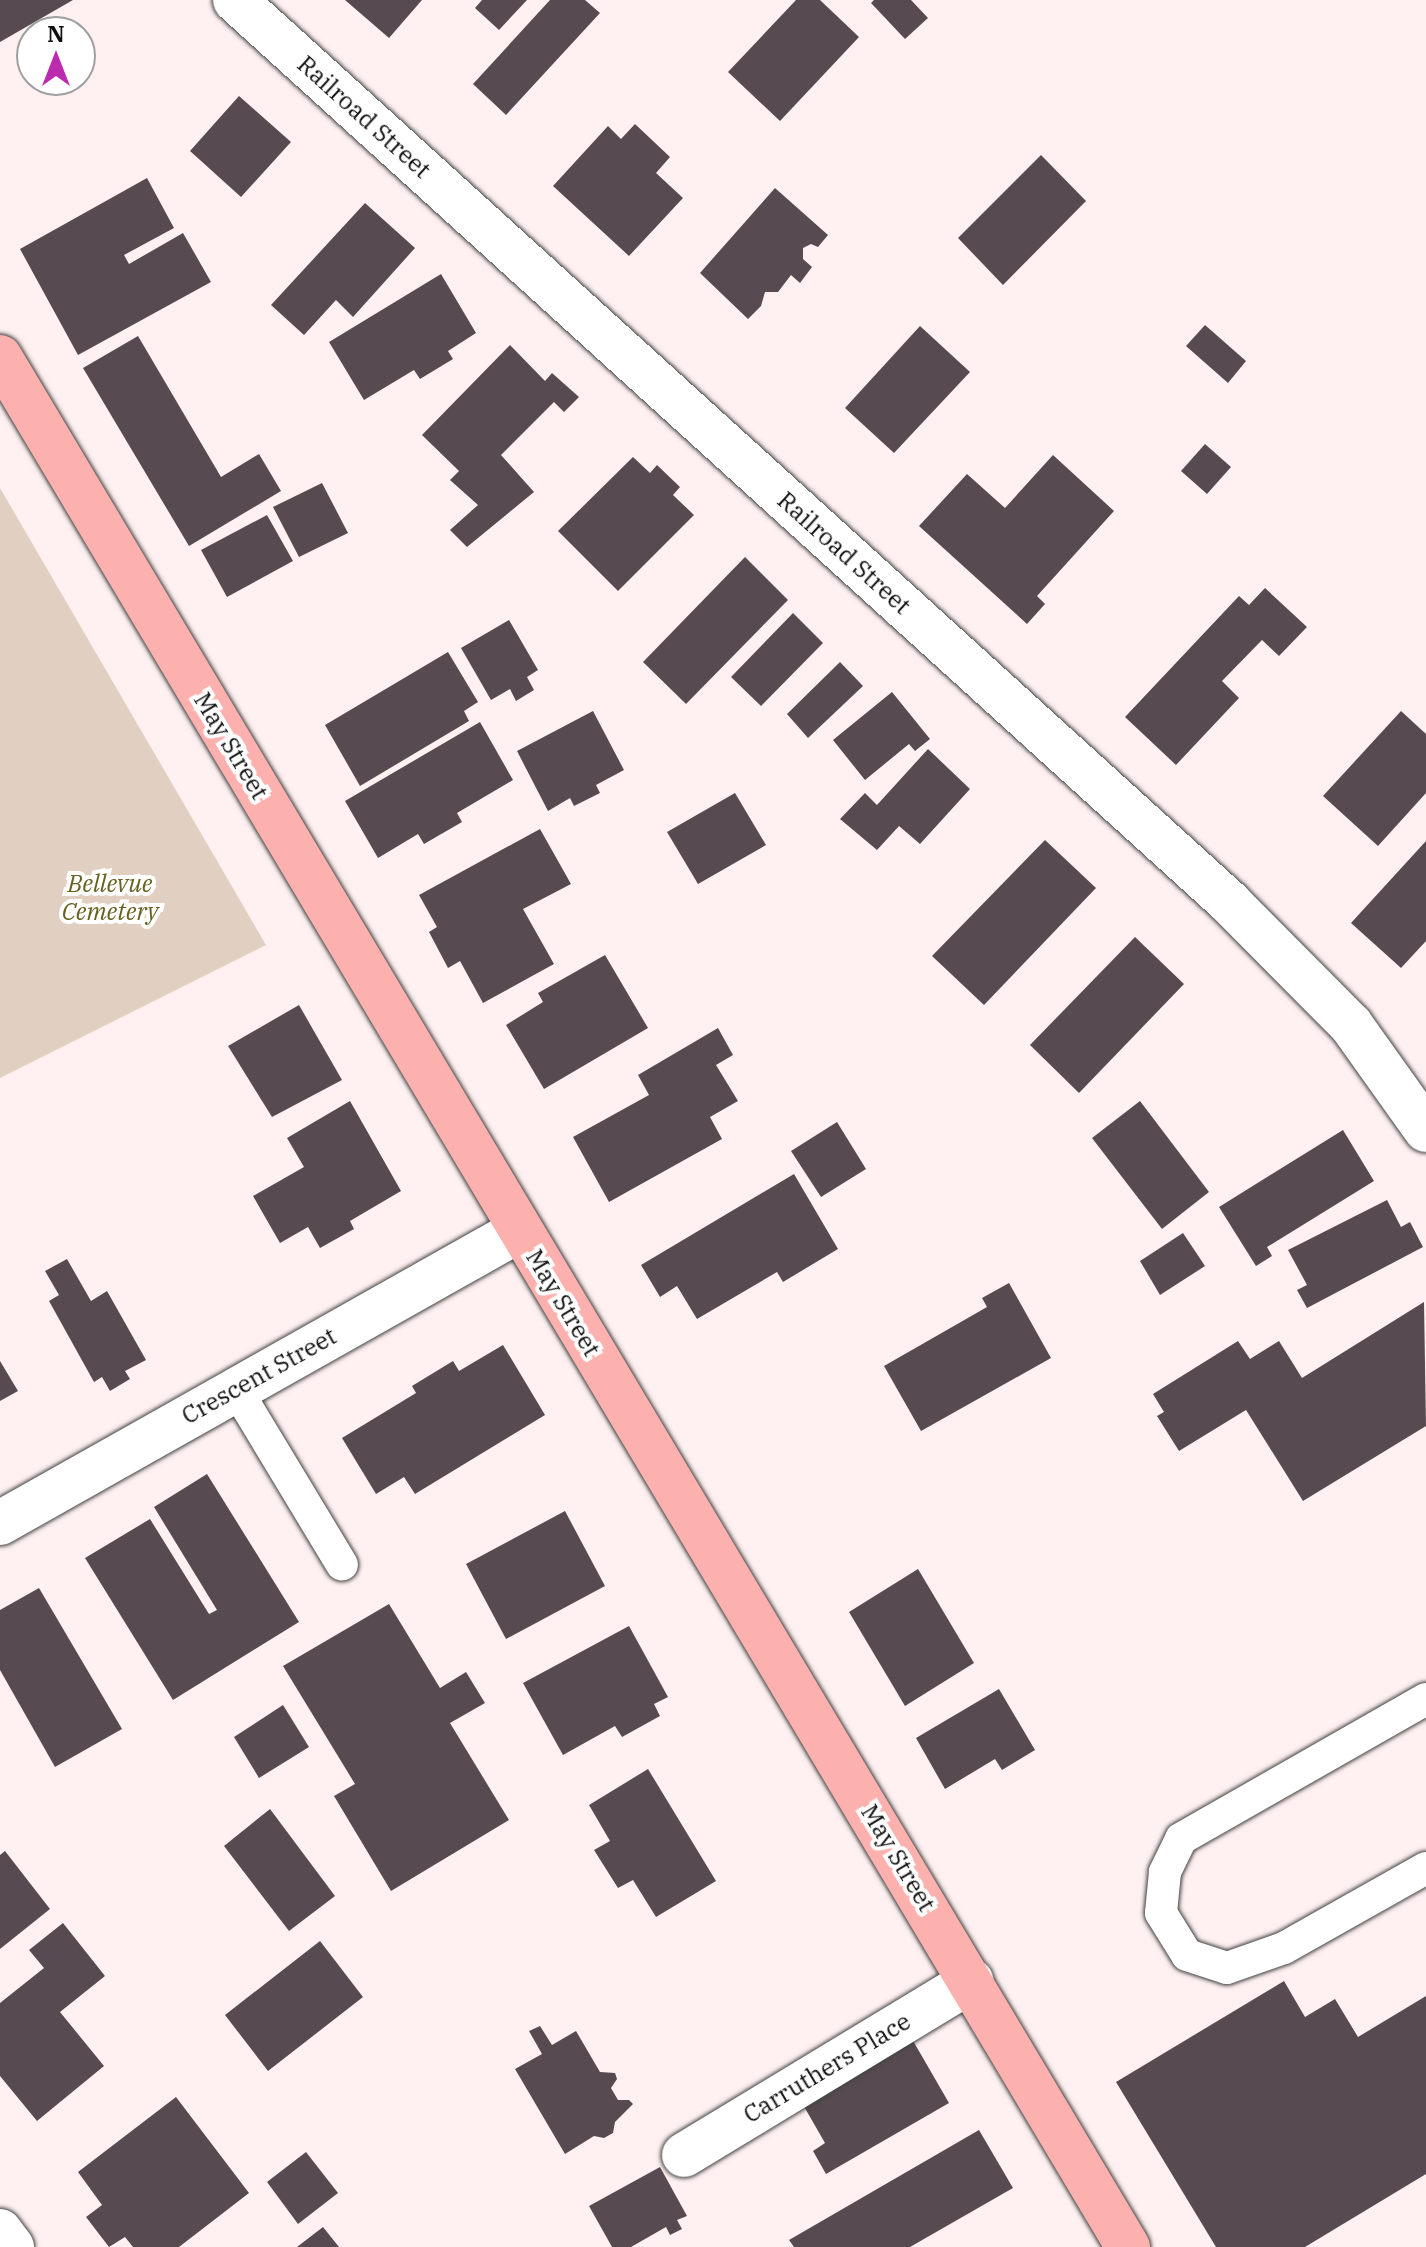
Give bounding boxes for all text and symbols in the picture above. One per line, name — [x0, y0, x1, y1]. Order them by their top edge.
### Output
north arrow — [16, 16, 96, 96]
text: N — [47, 19, 65, 48]
street label: Railroad Street — [292, 50, 436, 184]
street label: Railroad Street — [772, 486, 916, 620]
street label: May Street — [188, 687, 274, 805]
park label: Bellevue Cemetery — [62, 870, 158, 926]
street label: May Street — [520, 1244, 606, 1362]
street label: Crescent Street — [177, 1322, 341, 1430]
street label: May Street — [855, 1799, 941, 1917]
street label: Carruthers Place — [738, 2007, 916, 2129]

